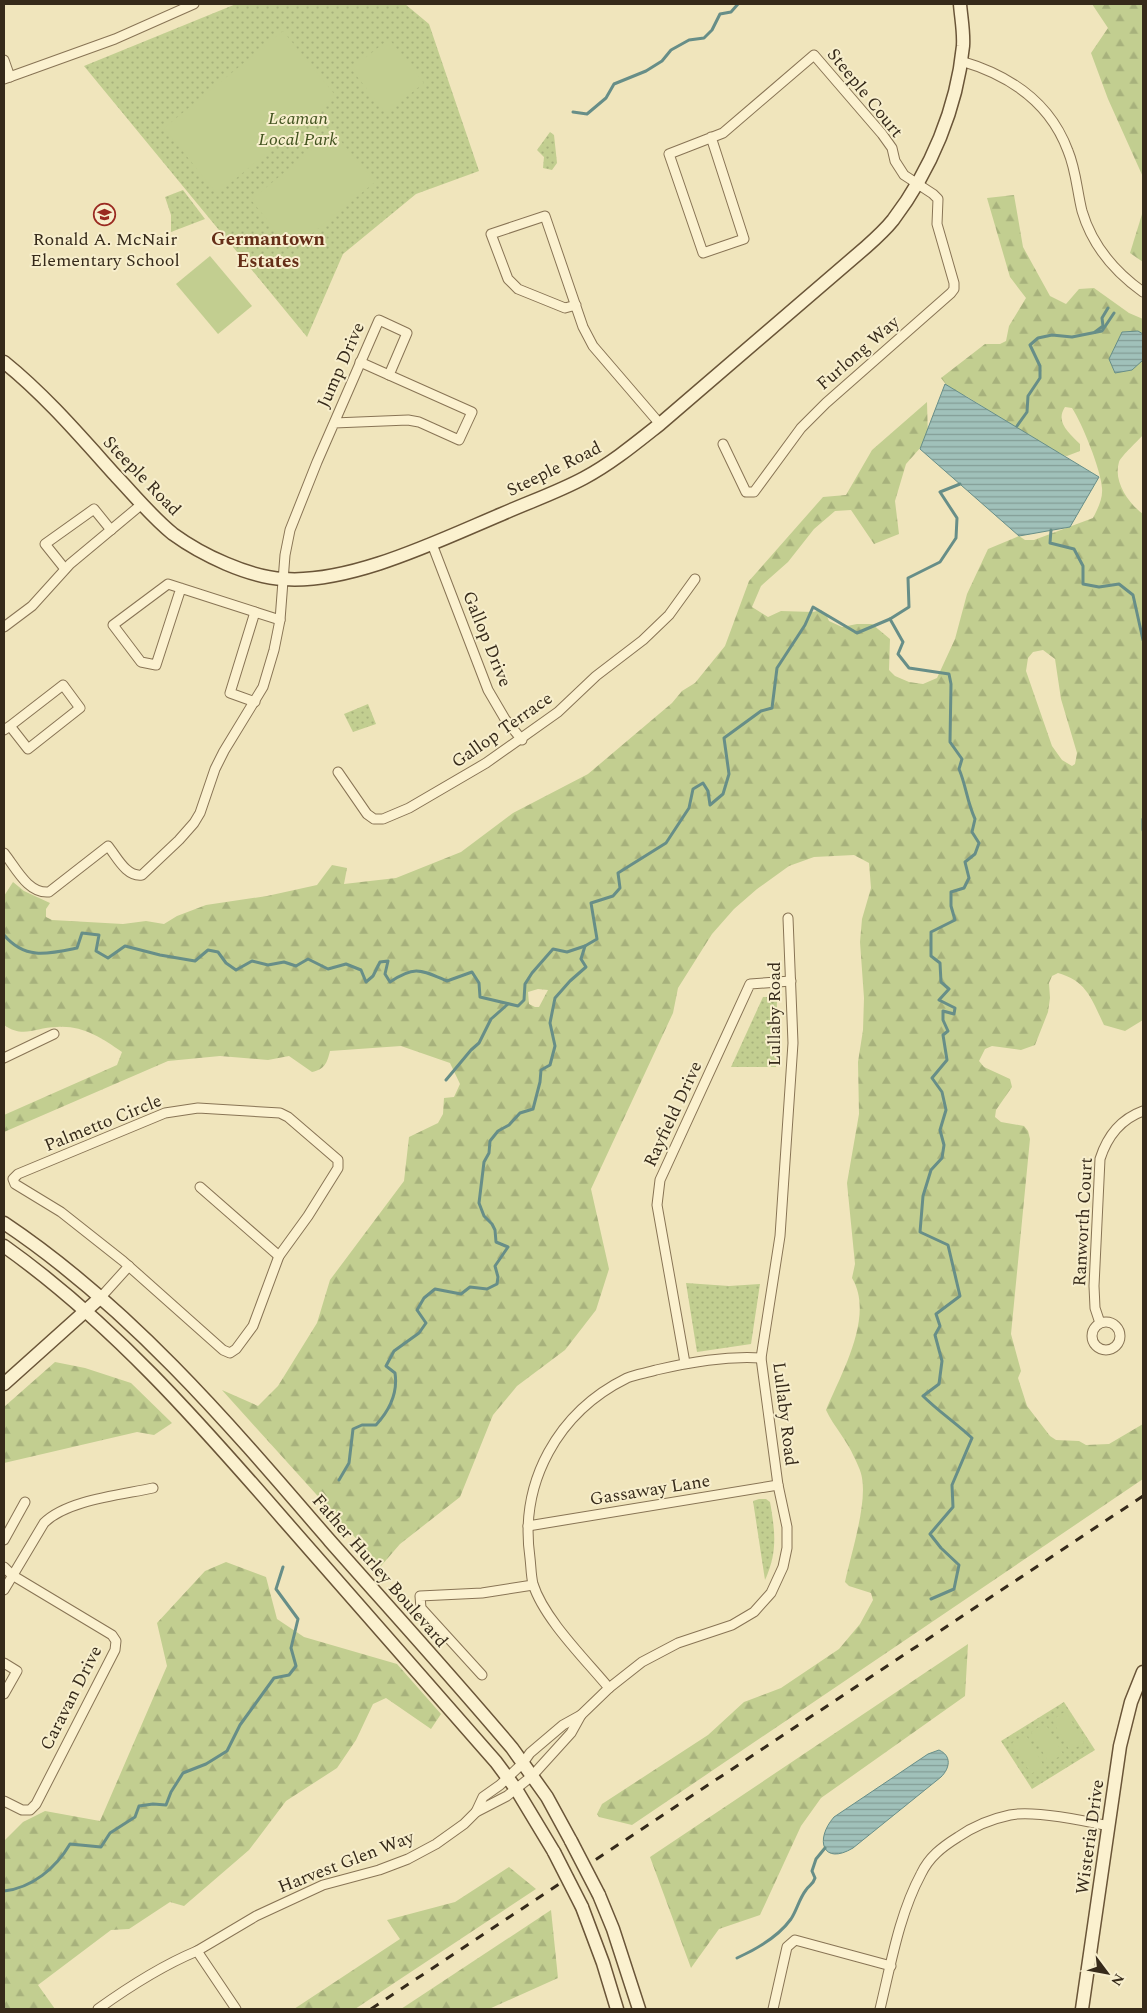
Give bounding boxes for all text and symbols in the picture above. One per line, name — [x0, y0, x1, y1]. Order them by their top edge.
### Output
street label: Steeple Court — [820, 42, 910, 144]
park label: Leaman Local Park — [258, 105, 338, 153]
school or university icon: Ronald A. McNair Elementary School — [93, 202, 117, 226]
district label: Germantown Estates — [211, 225, 325, 276]
place label: Ronald A. McNair Elementary School — [30, 226, 180, 274]
street label: Furlong Way — [810, 308, 907, 397]
street label: Jump Drive — [310, 318, 372, 412]
street label: Steeple Road — [97, 430, 187, 522]
street label: Steeple Road — [502, 434, 606, 504]
street label: Gallop Drive — [455, 587, 519, 691]
street label: Gallop Terrace — [446, 685, 558, 775]
street label: Lullaby Road — [761, 962, 788, 1066]
street label: Rayfield Drive — [637, 1057, 709, 1171]
street label: Palmetto Circle — [40, 1087, 166, 1159]
street label: Ranworth Court — [1066, 1157, 1100, 1287]
street label: Lullaby Road — [765, 1360, 805, 1468]
street label: Gassaway Lane — [588, 1467, 712, 1513]
street label: Father Hurley Boulevard — [305, 1488, 455, 1654]
street label: Caravan Drive — [33, 1641, 109, 1755]
street label: Wisteria Drive — [1069, 1778, 1111, 1896]
street label: Harvest Glen Way — [274, 1823, 419, 1900]
north arrow — [1082, 1948, 1132, 1998]
text: N — [1106, 1969, 1130, 1990]

